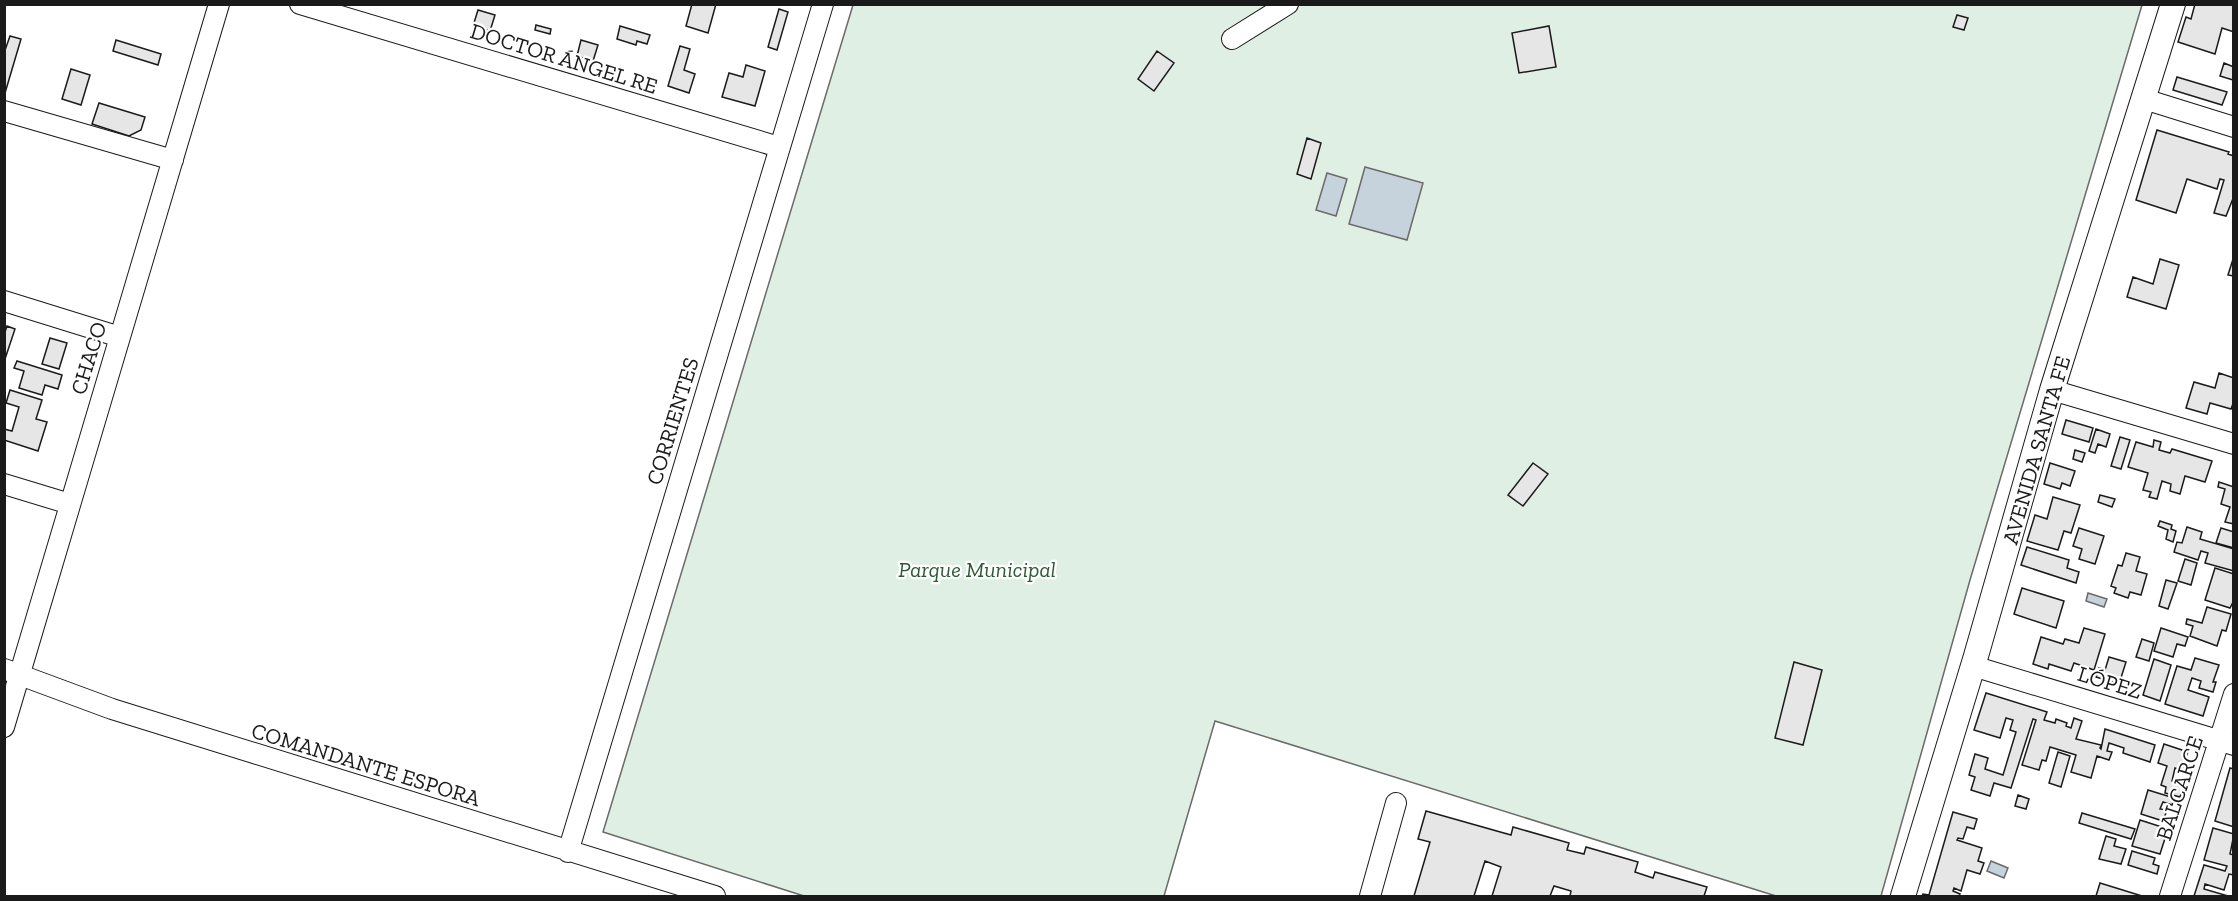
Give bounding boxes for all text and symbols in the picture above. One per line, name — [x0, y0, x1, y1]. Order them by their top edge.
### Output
street label: DOCTOR ÁNGEL RE — [467, 17, 661, 100]
street label: CHACO — [65, 318, 112, 398]
street label: AVENIDA SANTA FE — [1997, 353, 2076, 547]
street label: CORRIENTES — [640, 354, 705, 488]
park label: Parque Municipal — [898, 556, 1056, 583]
street label: LÓPEZ — [2074, 660, 2145, 705]
street label: COMANDANTE ESPORA — [248, 717, 484, 812]
street label: BALCARCE — [2150, 733, 2209, 844]

